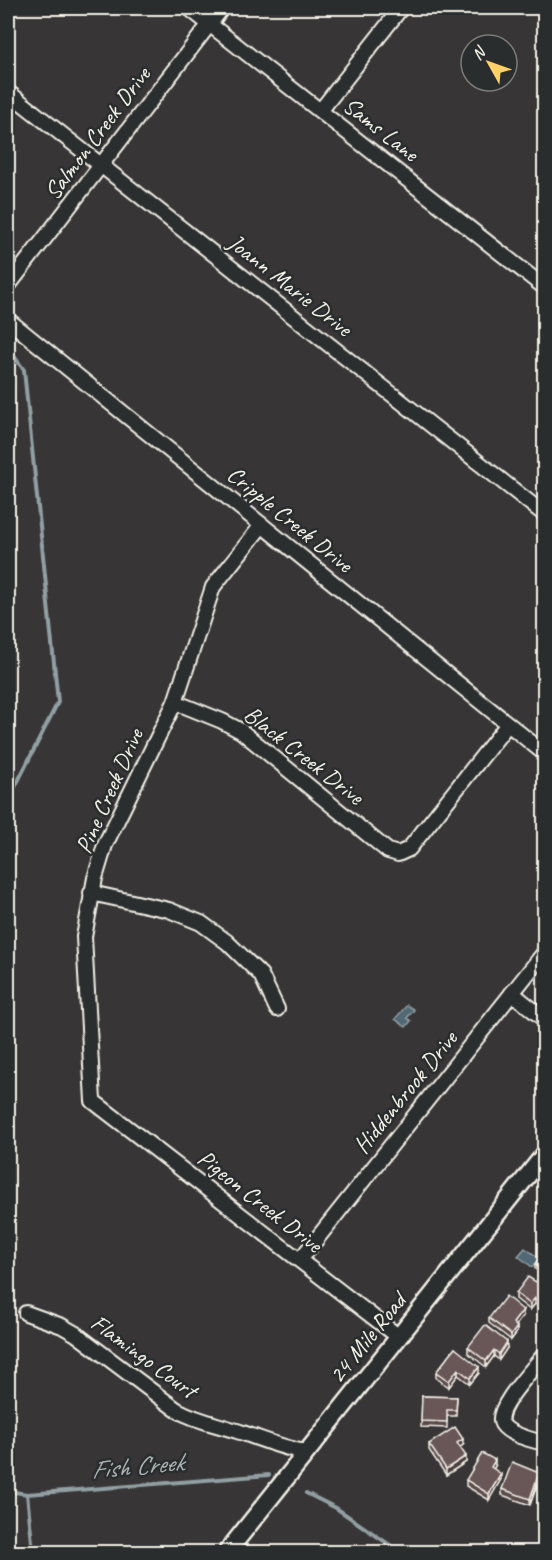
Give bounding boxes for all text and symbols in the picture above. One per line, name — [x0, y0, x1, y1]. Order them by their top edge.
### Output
north arrow — [459, 33, 519, 93]
text: N — [467, 41, 491, 64]
street label: Salmon Creek Drive — [37, 59, 158, 205]
street label: Sams Lane — [337, 90, 427, 169]
street label: Joann Marie Drive — [221, 227, 360, 344]
street label: Cripple Creek Drive — [221, 459, 361, 580]
street label: Black Creek Drive — [238, 699, 372, 812]
street label: Pine Creek Drive — [68, 722, 151, 858]
street label: Hiddenbrook Drive — [346, 1023, 465, 1159]
street label: Pigeon Creek Drive — [192, 1143, 330, 1260]
street label: 24 Mile Road — [322, 1284, 415, 1389]
street label: Flamingo Court — [85, 1307, 205, 1406]
water label: Fish Creek — [90, 1445, 189, 1486]

